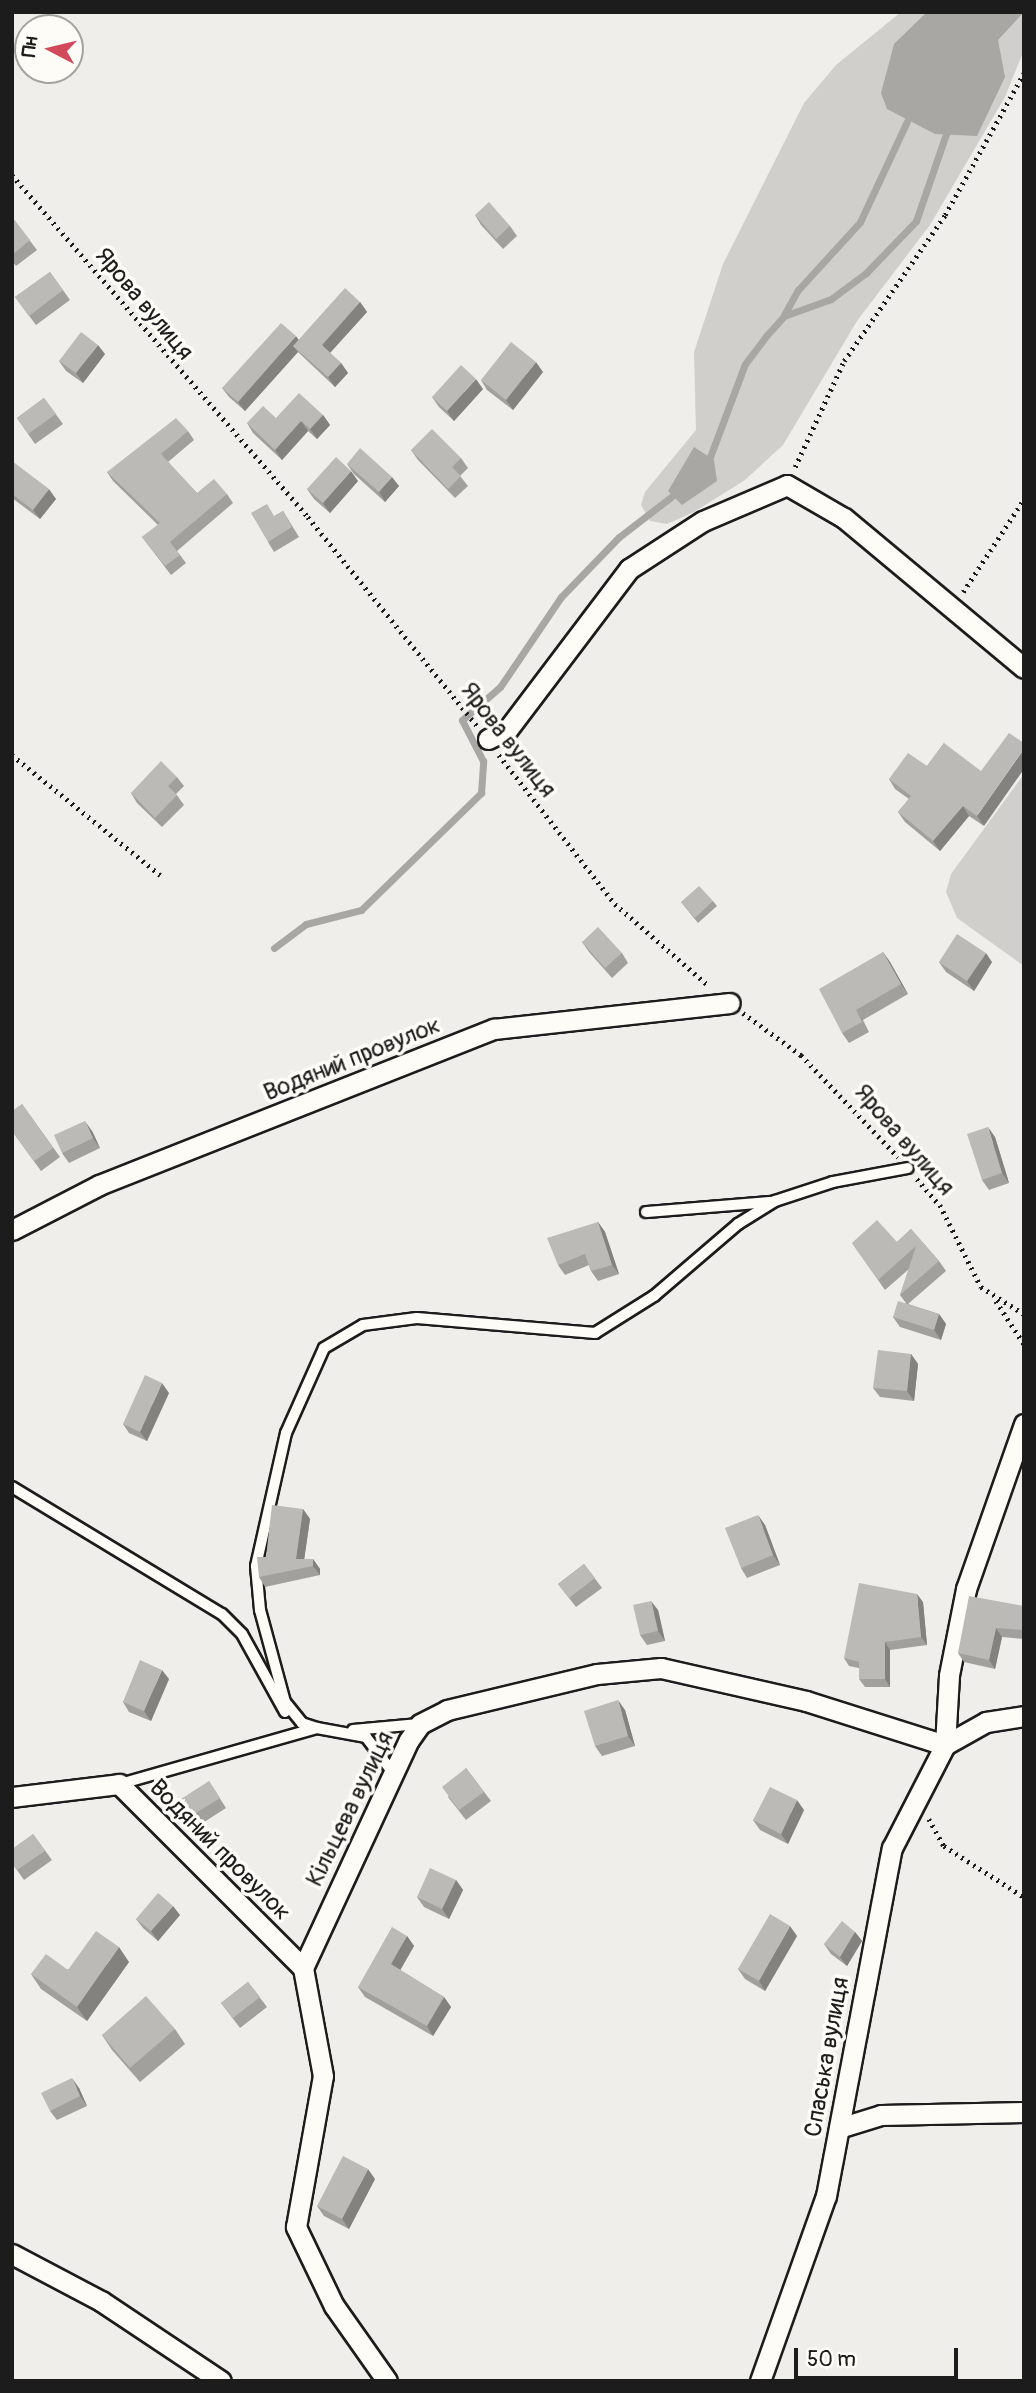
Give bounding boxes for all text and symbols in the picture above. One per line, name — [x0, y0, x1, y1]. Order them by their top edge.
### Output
north arrow — [14, 14, 84, 84]
text: Пн — [17, 35, 43, 59]
street label: Ярова вулиця — [89, 242, 199, 366]
street label: Ярова вулиця — [454, 677, 562, 803]
street label: Водяний провулок — [259, 1010, 445, 1108]
street label: Ярова вулиця — [848, 1078, 960, 1202]
street label: Кільцева вулиця — [300, 1727, 400, 1891]
street label: Водяний провулок — [143, 1773, 297, 1927]
street label: Спаська вулиця — [799, 1975, 855, 2139]
scale bar — [798, 2334, 962, 2378]
text: 50 m — [807, 2346, 856, 2373]

